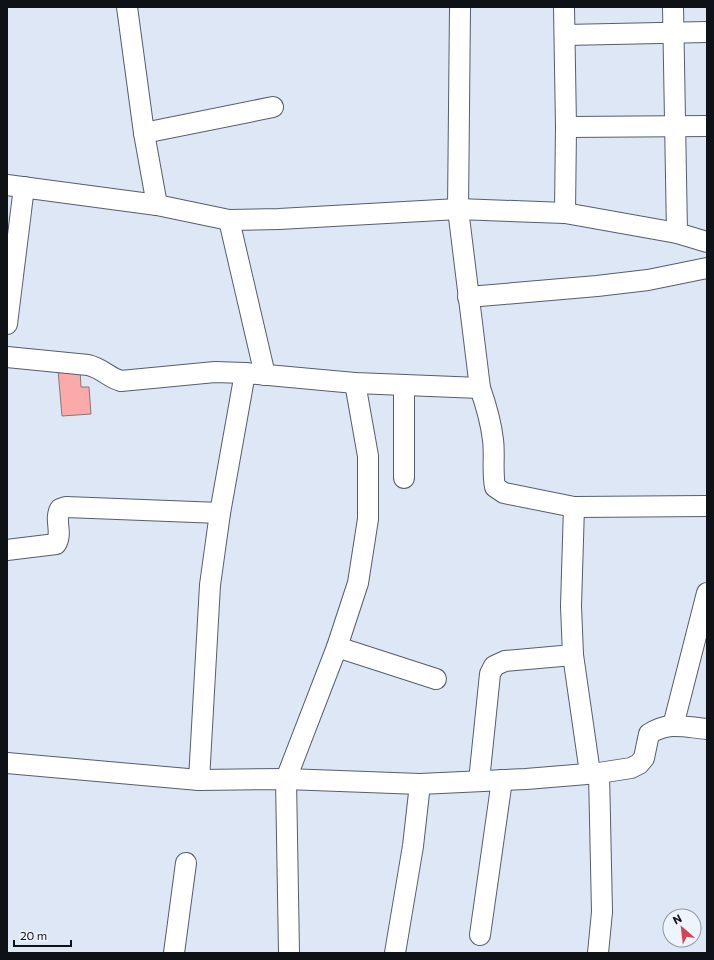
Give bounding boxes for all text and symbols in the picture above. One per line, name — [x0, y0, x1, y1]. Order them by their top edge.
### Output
north arrow — [662, 908, 702, 948]
text: N — [670, 911, 684, 926]
scale bar — [14, 922, 71, 948]
text: 20 m — [20, 928, 47, 942]

